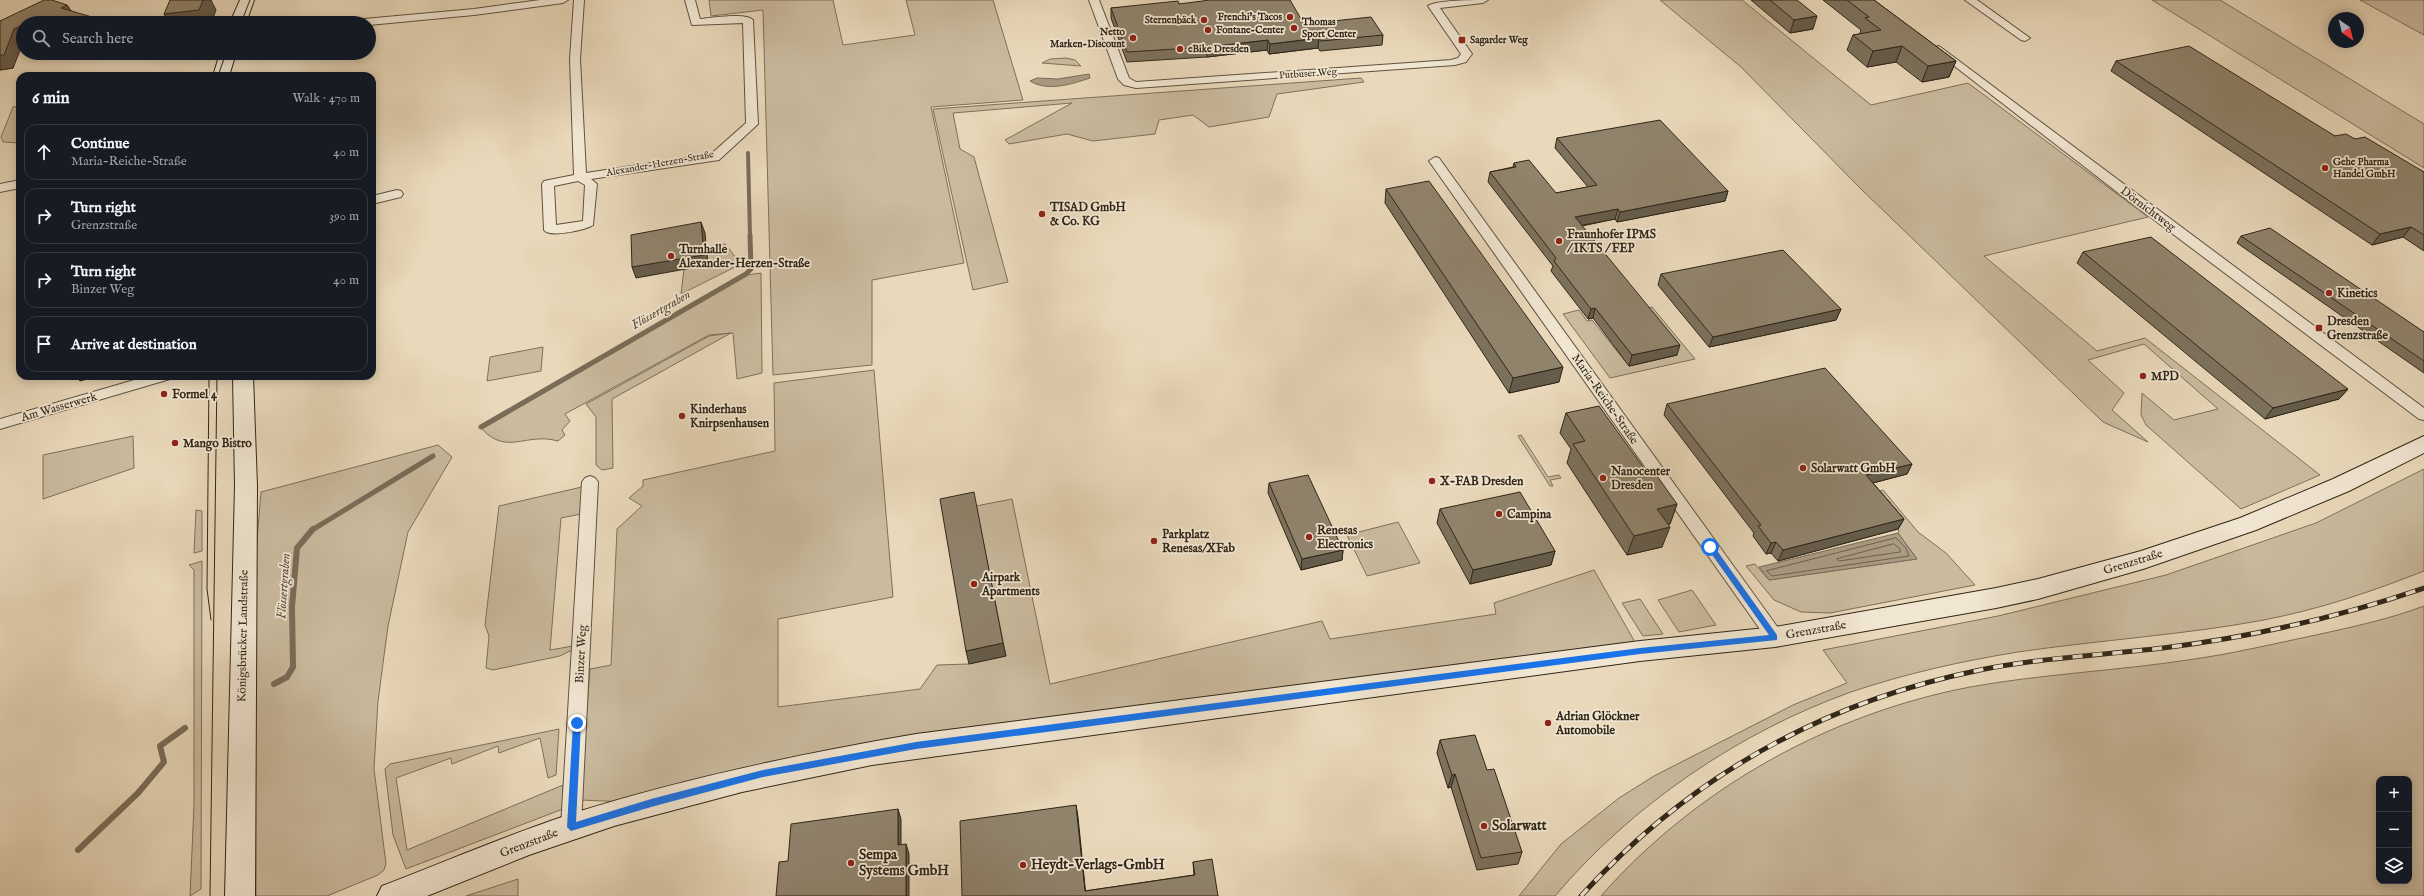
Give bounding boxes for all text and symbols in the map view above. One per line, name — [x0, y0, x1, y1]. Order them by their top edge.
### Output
place label: Frenchi's Tacos — [1216, 11, 1282, 24]
marker: Frenchi's Tacos — [1285, 12, 1295, 22]
north arrow — [2328, 12, 2364, 48]
place label: Sternenbäck — [1145, 14, 1197, 27]
marker: Sternenbäck — [1199, 15, 1209, 25]
search box — [16, 16, 376, 60]
place label: Thomas Sport Center — [1301, 16, 1356, 41]
marker: Thomas Sport Center — [1289, 23, 1299, 33]
place label: Fontane-Center — [1215, 24, 1284, 37]
marker: Fontane-Center — [1203, 25, 1213, 35]
place label: Netto Marken-Discount — [1050, 26, 1126, 51]
icon: search — [30, 27, 52, 49]
text: Search here — [62, 29, 133, 48]
marker: Netto Marken-Discount — [1128, 33, 1138, 43]
place label: Sagarder Weg — [1470, 34, 1528, 47]
marker: Sagarder Weg — [1457, 35, 1467, 45]
place label: eBike Dresden — [1188, 43, 1250, 56]
marker: eBike Dresden — [1175, 44, 1185, 54]
street label: Putbuser Weg — [1279, 65, 1338, 83]
text: 6 min — [32, 88, 70, 109]
text: Walk · 470 m — [292, 90, 360, 107]
text: Continue — [71, 134, 129, 153]
icon: ahead — [33, 141, 55, 163]
text: 40 m — [333, 144, 359, 161]
street label: Alexander-Herzen-Straße — [604, 148, 715, 180]
text: Maria-Reiche-Straße — [71, 153, 187, 170]
place label: Gehe Pharma Handel GmbH — [2333, 156, 2396, 181]
marker: Gehe Pharma Handel GmbH — [2320, 163, 2330, 173]
street label: Dörnichtweg — [2117, 183, 2179, 235]
text: Turn right — [71, 198, 136, 217]
place label: TISAD GmbH & Co. KG — [1049, 200, 1126, 229]
icon: right — [33, 205, 55, 227]
text: 390 m — [329, 208, 359, 225]
marker: TISAD GmbH & Co. KG — [1037, 209, 1047, 219]
text: Grenzstraße — [71, 217, 137, 234]
place label: Fraunhofer IPMS / IKTS / FEP — [1566, 227, 1656, 256]
marker: Fraunhofer IPMS / IKTS / FEP — [1554, 236, 1564, 246]
place label: Turnhalle Alexander-Herzen-Straße — [678, 242, 810, 271]
marker: Turnhalle Alexander-Herzen-Straße — [666, 251, 676, 261]
text: Turn right — [71, 262, 136, 281]
icon: right — [33, 269, 55, 291]
text: 40 m — [333, 272, 359, 289]
text: Binzer Weg — [71, 281, 134, 298]
water label: Flössertgraben — [628, 286, 694, 335]
place label: Kinetics — [2337, 286, 2378, 301]
marker: Kinetics — [2324, 288, 2334, 298]
place label: Dresden Grenzstraße — [2327, 314, 2389, 343]
marker: Dresden Grenzstraße — [2314, 323, 2324, 333]
icon: arrive — [33, 333, 55, 355]
text: Arrive at destination — [71, 335, 197, 354]
street label: Maria-Reiche-Straße — [1568, 351, 1642, 447]
place label: MPD — [2151, 369, 2179, 384]
marker: MPD — [2138, 371, 2148, 381]
place label: Formel 4 — [172, 387, 218, 402]
street label: Am Wasserwerk — [18, 389, 99, 425]
marker: Formel 4 — [159, 389, 169, 399]
place label: Kinderhaus Knirpsenhausen — [690, 402, 770, 432]
marker: Kinderhaus Knirpsenhausen — [677, 411, 687, 421]
place label: Mango Bistro — [183, 436, 252, 452]
marker: Mango Bistro — [170, 438, 180, 448]
place label: Solarwatt GmbH — [1811, 461, 1896, 476]
marker: Solarwatt GmbH — [1798, 463, 1808, 473]
place label: Nanocenter Dresden — [1610, 464, 1671, 493]
marker: Nanocenter Dresden — [1598, 473, 1608, 483]
place label: X-FAB Dresden — [1439, 474, 1524, 489]
marker: X-FAB Dresden — [1427, 476, 1437, 486]
place label: Campina — [1507, 507, 1552, 523]
marker: Campina — [1494, 509, 1504, 519]
place label: Renesas Electronics — [1317, 523, 1374, 552]
place label: Parkplatz Renesas/XFab — [1162, 527, 1236, 556]
marker: Renesas Electronics — [1304, 532, 1314, 542]
marker: Parkplatz Renesas/XFab — [1149, 536, 1159, 546]
route start — [1701, 538, 1719, 556]
street label: Grenzstraße — [2102, 546, 2165, 578]
water label: Flössertgraben — [273, 552, 296, 620]
street label: Königsbrücker Landstraße — [234, 569, 252, 702]
place label: Airpark Apartments — [981, 570, 1041, 600]
marker: Airpark Apartments — [969, 579, 979, 589]
street label: Grenzstraße — [1785, 617, 1848, 643]
street label: Binzer Weg — [572, 624, 590, 684]
place label: Adrian Glöckner Automobile — [1555, 709, 1640, 738]
route end — [568, 714, 586, 732]
marker: Adrian Glöckner Automobile — [1543, 718, 1553, 728]
map controls — [2376, 776, 2412, 884]
button: + — [2376, 776, 2412, 812]
button: − — [2376, 812, 2412, 848]
place label: Solarwatt — [1492, 817, 1547, 835]
marker: Solarwatt — [1479, 821, 1489, 831]
street label: Grenzstraße — [498, 825, 561, 861]
place label: Sempa Systems GmbH — [859, 846, 949, 880]
button: layers — [2376, 848, 2412, 884]
place label: Heydt-Verlags-GmbH — [1031, 856, 1165, 874]
marker: Sempa Systems GmbH — [846, 858, 856, 868]
marker: Heydt-Verlags-GmbH — [1018, 860, 1028, 870]

